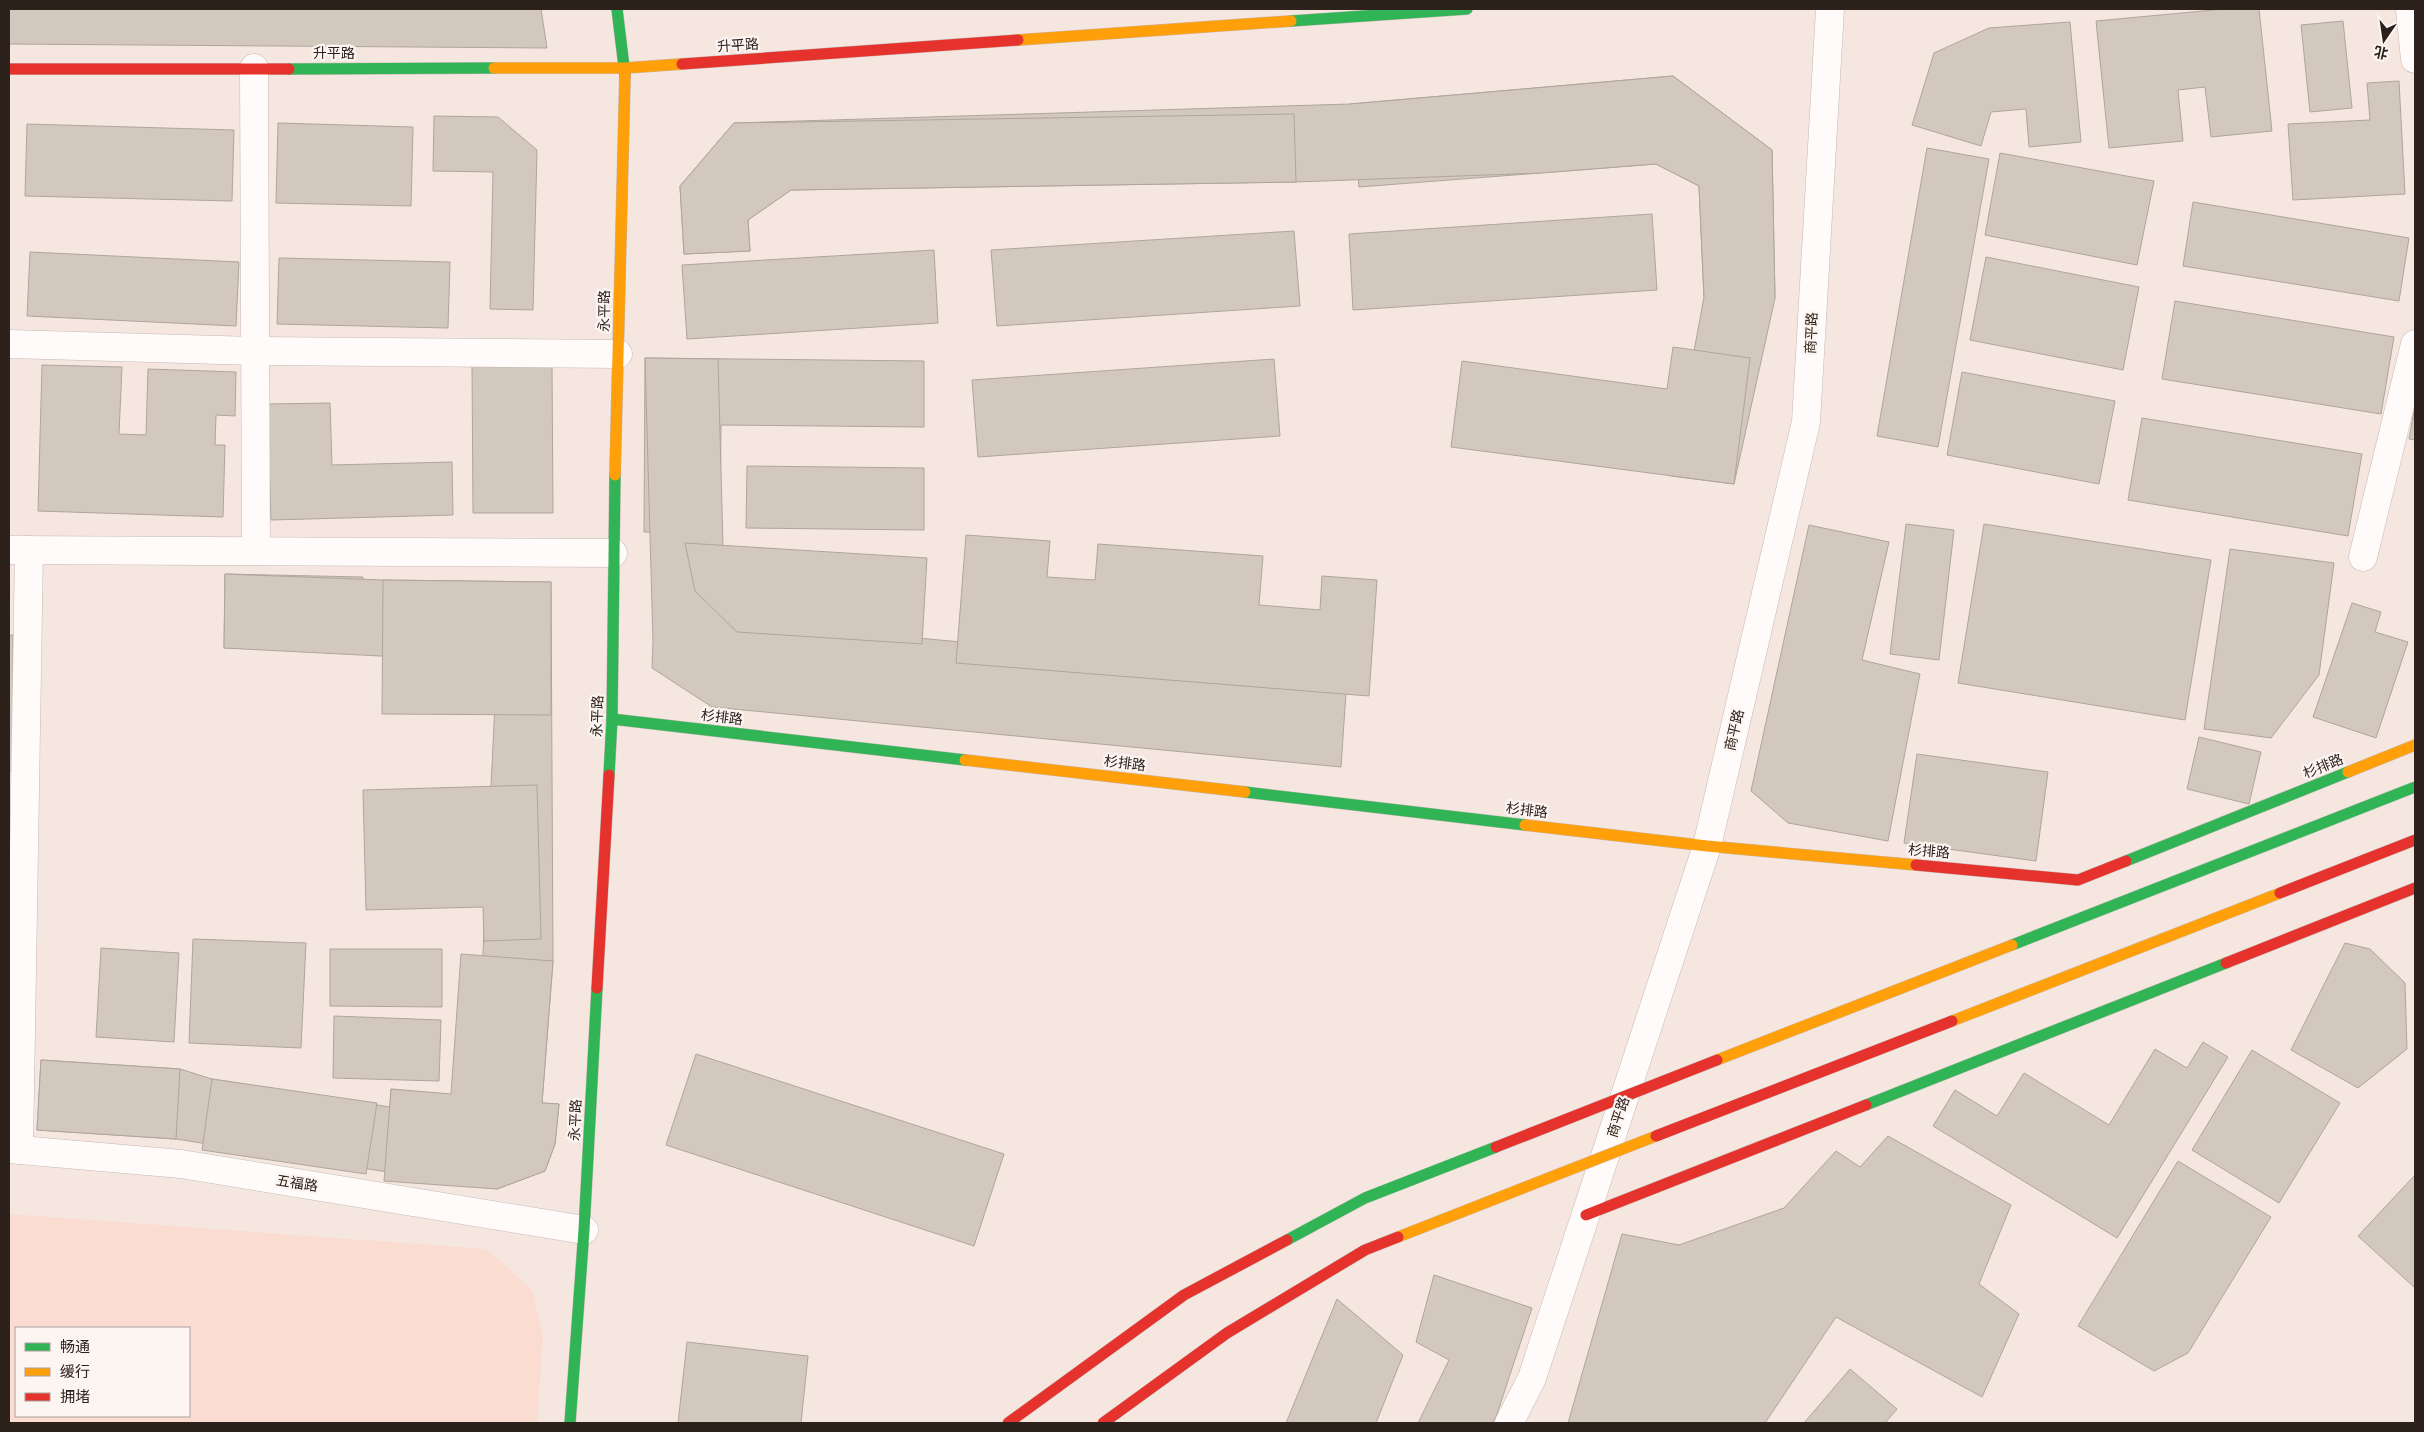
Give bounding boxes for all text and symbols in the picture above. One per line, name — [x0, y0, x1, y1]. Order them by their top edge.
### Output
north arrow — [2359, 15, 2409, 65]
street label: 升平路 — [716, 35, 760, 55]
text: 北 — [2372, 42, 2390, 63]
street label: 升平路 — [313, 44, 355, 62]
street label: 永平路 — [595, 290, 613, 332]
street label: 商平路 — [1801, 312, 1821, 354]
street label: 永平路 — [587, 695, 607, 737]
street label: 杉排路 — [700, 706, 744, 728]
street label: 商平路 — [1721, 708, 1747, 752]
street label: 杉排路 — [2300, 750, 2346, 782]
street label: 杉排路 — [1103, 752, 1147, 774]
street label: 杉排路 — [1505, 799, 1549, 821]
street label: 杉排路 — [1907, 840, 1951, 862]
street label: 商平路 — [1603, 1094, 1633, 1140]
street label: 永平路 — [565, 1099, 585, 1141]
street label: 五福路 — [275, 1171, 319, 1195]
legend — [15, 1327, 190, 1417]
text: 畅通 — [60, 1337, 90, 1357]
text: 缓行 — [60, 1362, 90, 1382]
text: 拥堵 — [60, 1387, 90, 1407]

